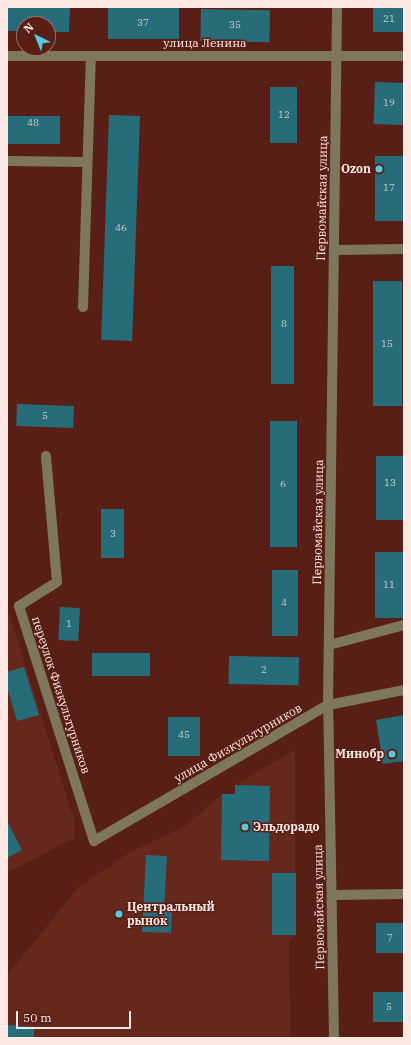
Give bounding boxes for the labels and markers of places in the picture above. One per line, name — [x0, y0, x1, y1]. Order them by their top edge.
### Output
place label: Ozon — [341, 162, 371, 176]
marker: Ozon — [374, 164, 384, 174]
place label: Минобр — [335, 747, 384, 761]
marker: Минобр — [387, 749, 397, 759]
place label: Эльдорадо — [253, 820, 320, 834]
marker: Эльдорадо — [240, 822, 250, 832]
place label: Центральный рынок — [127, 900, 215, 928]
marker: Центральный рынок — [114, 909, 124, 919]

